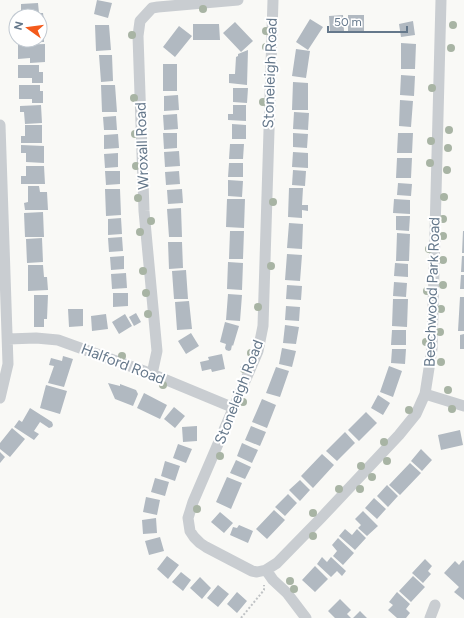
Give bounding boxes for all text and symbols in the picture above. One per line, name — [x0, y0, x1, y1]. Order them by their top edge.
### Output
north arrow — [8, 8, 48, 48]
scale bar — [328, 8, 407, 34]
text: 50 m — [334, 15, 362, 29]
street label: Stoneleigh Road — [259, 17, 281, 129]
text: N — [11, 20, 26, 31]
street label: Wroxall Road — [131, 102, 153, 190]
street label: Beechwood Park Road — [420, 217, 444, 367]
street label: Stoneleigh Road — [211, 337, 267, 447]
street label: Halford Road — [78, 340, 168, 388]

